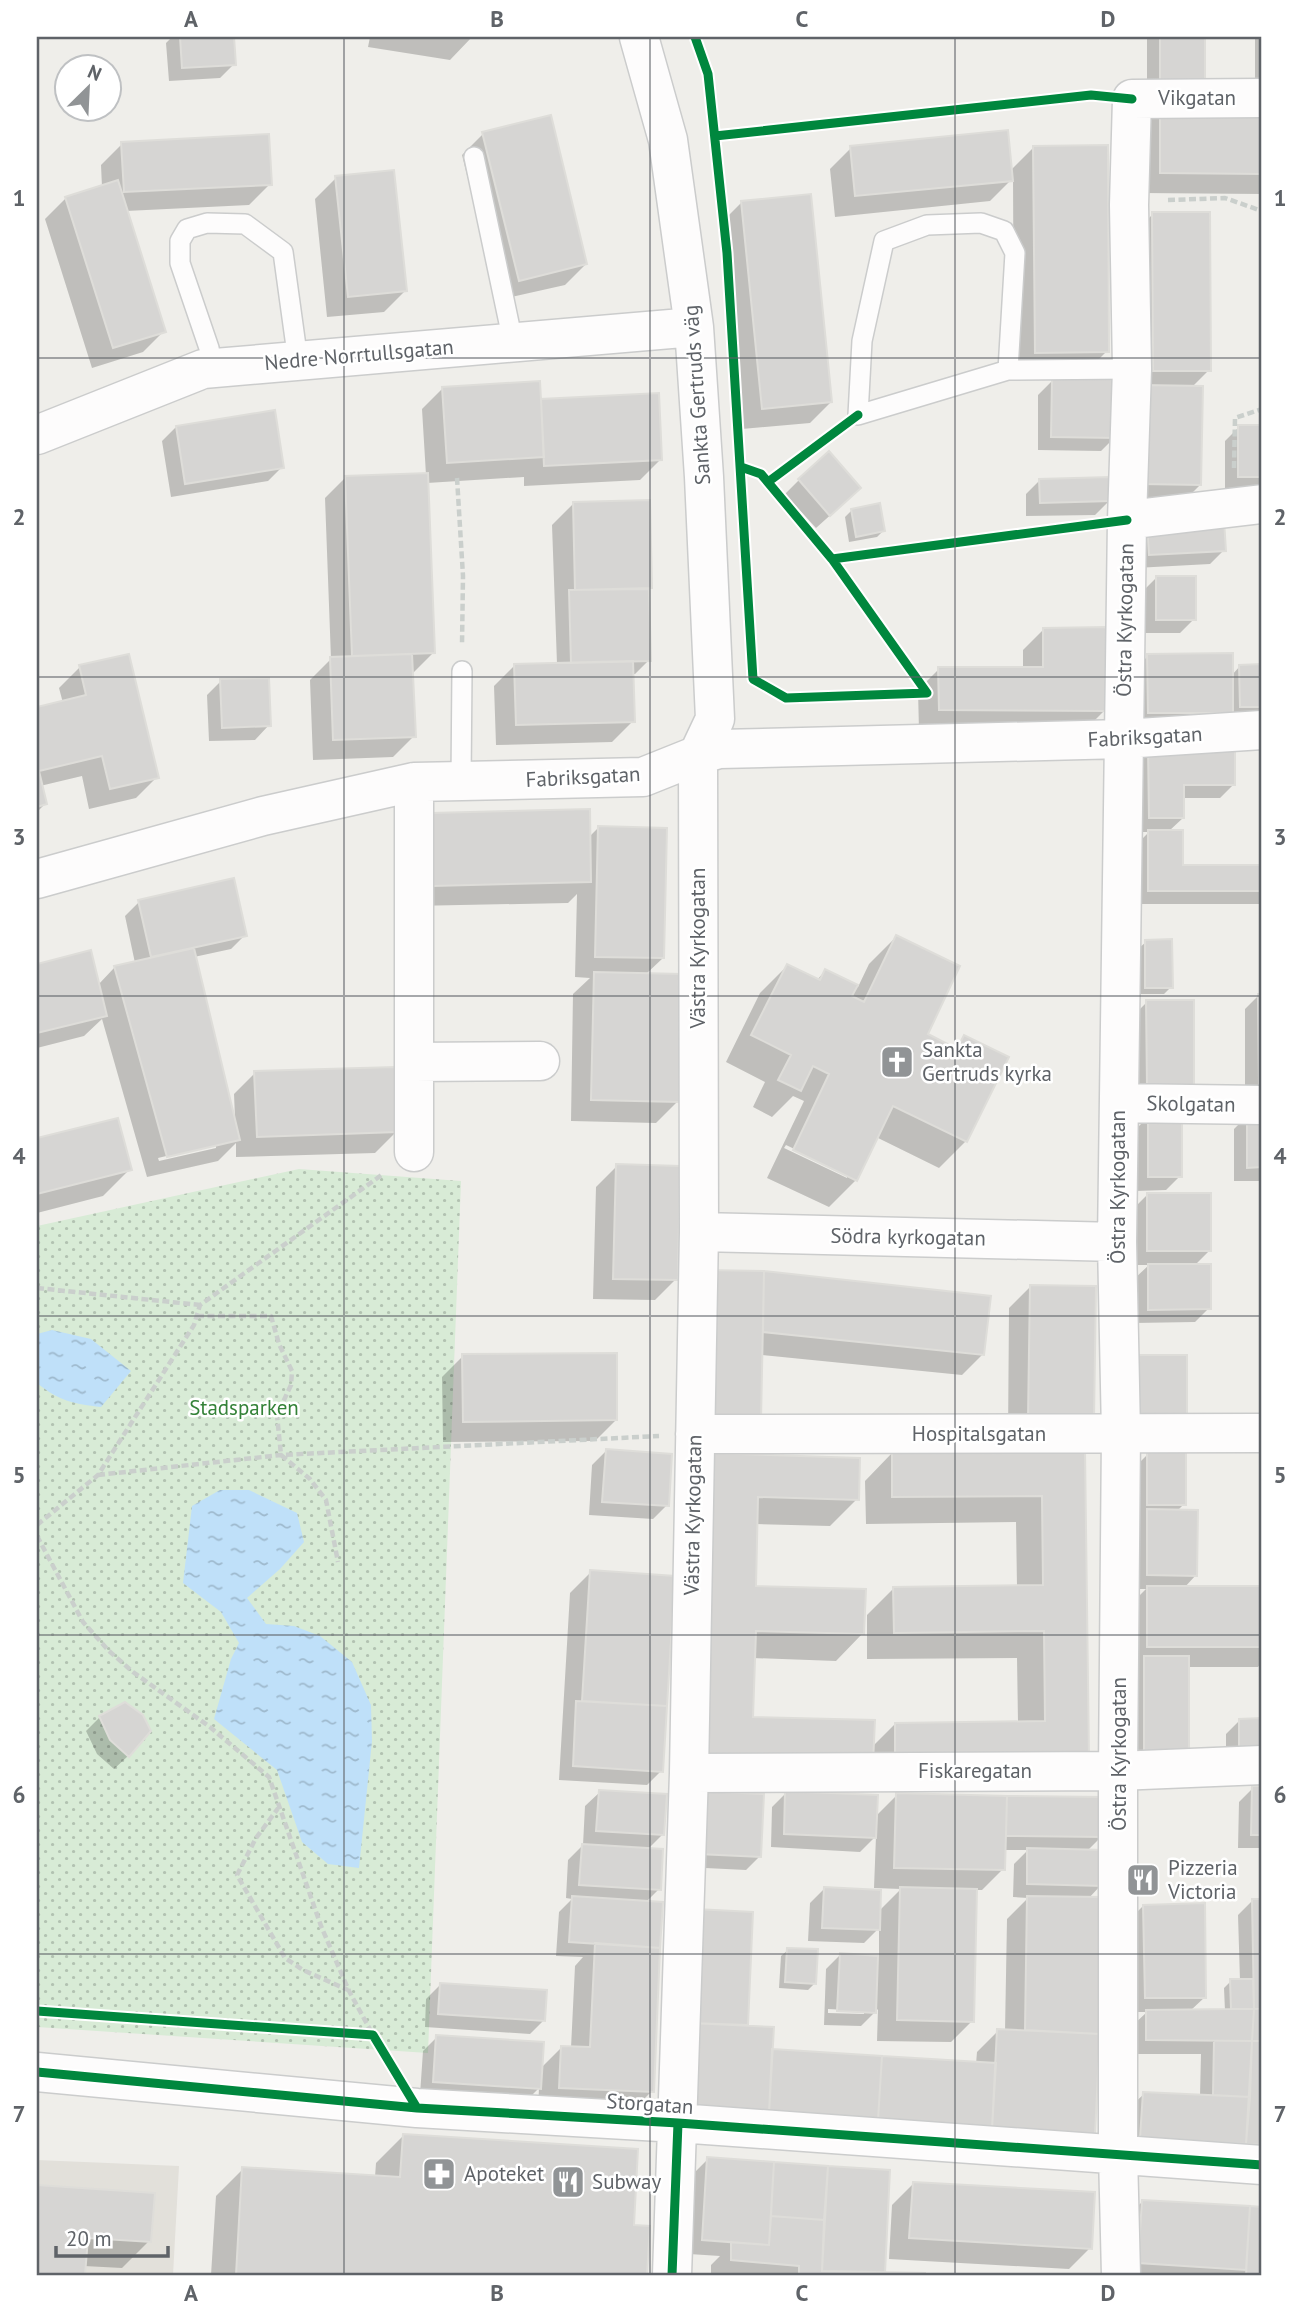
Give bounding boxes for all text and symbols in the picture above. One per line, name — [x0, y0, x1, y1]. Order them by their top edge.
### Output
text: A — [184, 4, 198, 33]
text: B — [490, 4, 504, 33]
text: C — [796, 4, 809, 33]
text: D — [1101, 4, 1115, 33]
north arrow — [52, 52, 122, 122]
text: N — [84, 59, 105, 86]
street label: Vikgatan — [1157, 84, 1236, 111]
text: 1 — [12, 183, 26, 212]
text: 1 — [1273, 183, 1287, 212]
street label: Sankta Gertruds väg — [677, 304, 716, 486]
street label: Nedre Norrtullsgatan — [263, 333, 455, 376]
text: 2 — [12, 502, 26, 531]
text: 2 — [1273, 502, 1287, 531]
street label: Östra Kyrkogatan — [1110, 543, 1139, 697]
street label: Fabriksgatan — [1087, 720, 1203, 753]
street label: Fabriksgatan — [525, 760, 641, 793]
text: 3 — [12, 822, 26, 851]
text: 3 — [1273, 822, 1287, 851]
street label: Västra Kyrkogatan — [684, 868, 711, 1029]
place label: Sankta Gertruds kyrka — [922, 1036, 1052, 1087]
church icon: Sankta Gertruds kyrka — [878, 1043, 916, 1081]
street label: Skolgatan — [1146, 1089, 1236, 1118]
street label: Östra Kyrkogatan — [1104, 1110, 1131, 1264]
text: 4 — [12, 1141, 26, 1170]
text: 4 — [1273, 1141, 1287, 1170]
street label: Södra kyrkogatan — [830, 1222, 986, 1251]
park label: Stadsparken — [189, 1394, 299, 1421]
street label: Hospitalsgatan — [912, 1420, 1046, 1447]
street label: Västra Kyrkogatan — [678, 1434, 707, 1597]
text: 5 — [12, 1460, 26, 1489]
text: 5 — [1273, 1460, 1287, 1489]
street label: Östra Kyrkogatan — [1105, 1677, 1132, 1831]
street label: Fiskaregatan — [918, 1757, 1032, 1784]
text: 6 — [12, 1780, 26, 1809]
text: 6 — [1273, 1780, 1287, 1809]
place label: Pizzeria Victoria — [1167, 1854, 1238, 1905]
restaurant icon: Pizzeria Victoria — [1124, 1861, 1162, 1899]
street label: Storgatan — [606, 2087, 694, 2120]
text: 7 — [12, 2099, 26, 2128]
text: 7 — [1273, 2099, 1287, 2128]
pharmacy icon: Apoteket — [420, 2155, 458, 2193]
place label: Apoteket — [464, 2160, 544, 2187]
restaurant icon: Subway — [549, 2163, 587, 2201]
place label: Subway — [592, 2168, 661, 2195]
scale bar — [56, 2214, 168, 2258]
text: 20 m — [66, 2225, 112, 2252]
text: A — [184, 2278, 198, 2307]
text: B — [490, 2278, 504, 2307]
text: C — [796, 2278, 809, 2307]
text: D — [1101, 2278, 1115, 2307]

